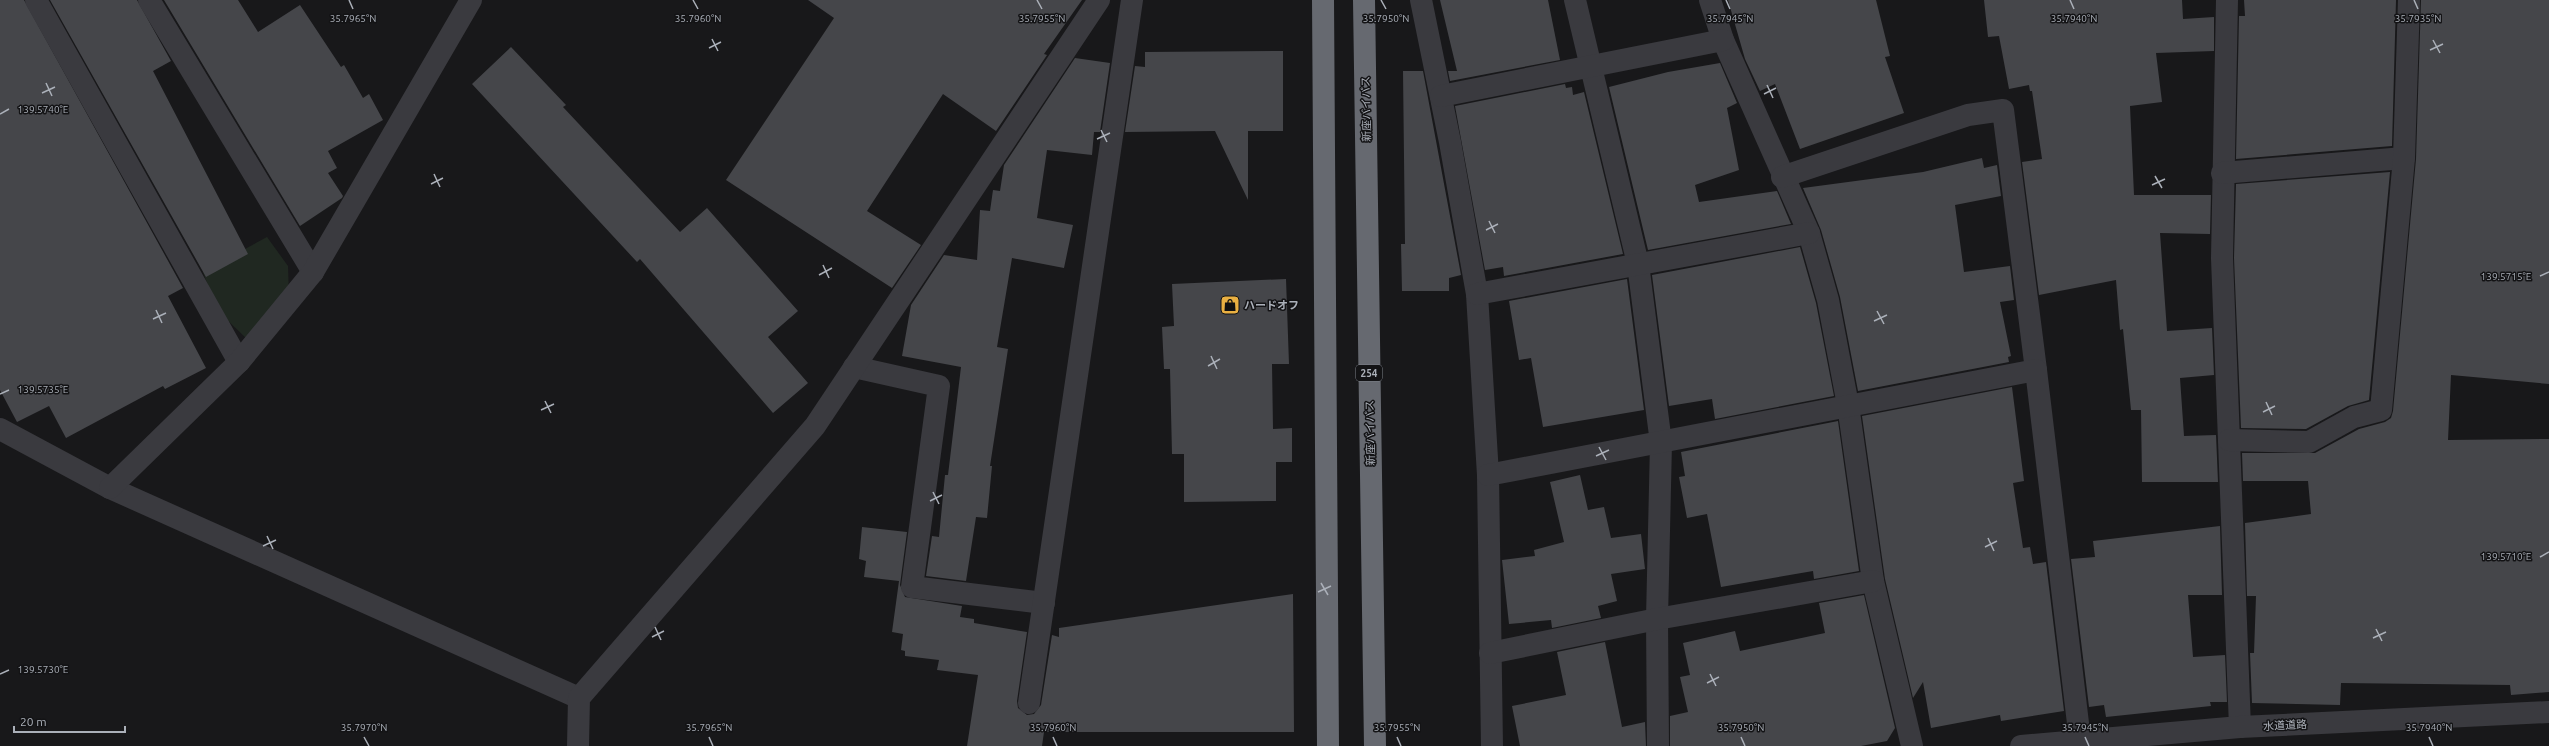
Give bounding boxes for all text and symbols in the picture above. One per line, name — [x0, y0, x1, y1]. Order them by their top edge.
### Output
text: 35.7965°N — [330, 13, 376, 24]
text: 35.7960°N — [675, 13, 721, 24]
text: 35.7955°N — [1019, 13, 1065, 24]
text: 35.7950°N — [1363, 13, 1409, 24]
text: 35.7945°N — [1707, 13, 1753, 24]
text: 35.7940°N — [2051, 13, 2097, 24]
text: 35.7935°N — [2395, 13, 2441, 24]
street label: 新座バイパス — [1359, 76, 1373, 142]
text: 139.5740°E — [18, 104, 69, 115]
text: 139.5715°E — [2481, 271, 2532, 282]
shop icon: ハードオフ — [1219, 294, 1241, 316]
place label: ハードオフ — [1244, 299, 1299, 311]
road number: 254 — [1356, 365, 1382, 381]
text: 139.5735°E — [18, 384, 69, 395]
street label: 新座バイパス — [1363, 400, 1377, 466]
text: 139.5710°E — [2481, 551, 2532, 562]
text: 139.5730°E — [18, 664, 69, 675]
scale bar — [14, 708, 125, 734]
text: 20 m — [20, 715, 47, 728]
street label: 水道道路 — [2263, 718, 2307, 732]
text: 35.7970°N — [341, 722, 387, 733]
text: 35.7965°N — [686, 722, 732, 733]
text: 35.7960°N — [1030, 722, 1076, 733]
text: 35.7955°N — [1374, 722, 1420, 733]
text: 35.7950°N — [1718, 722, 1764, 733]
text: 35.7945°N — [2062, 722, 2108, 733]
text: 35.7940°N — [2406, 722, 2452, 733]

